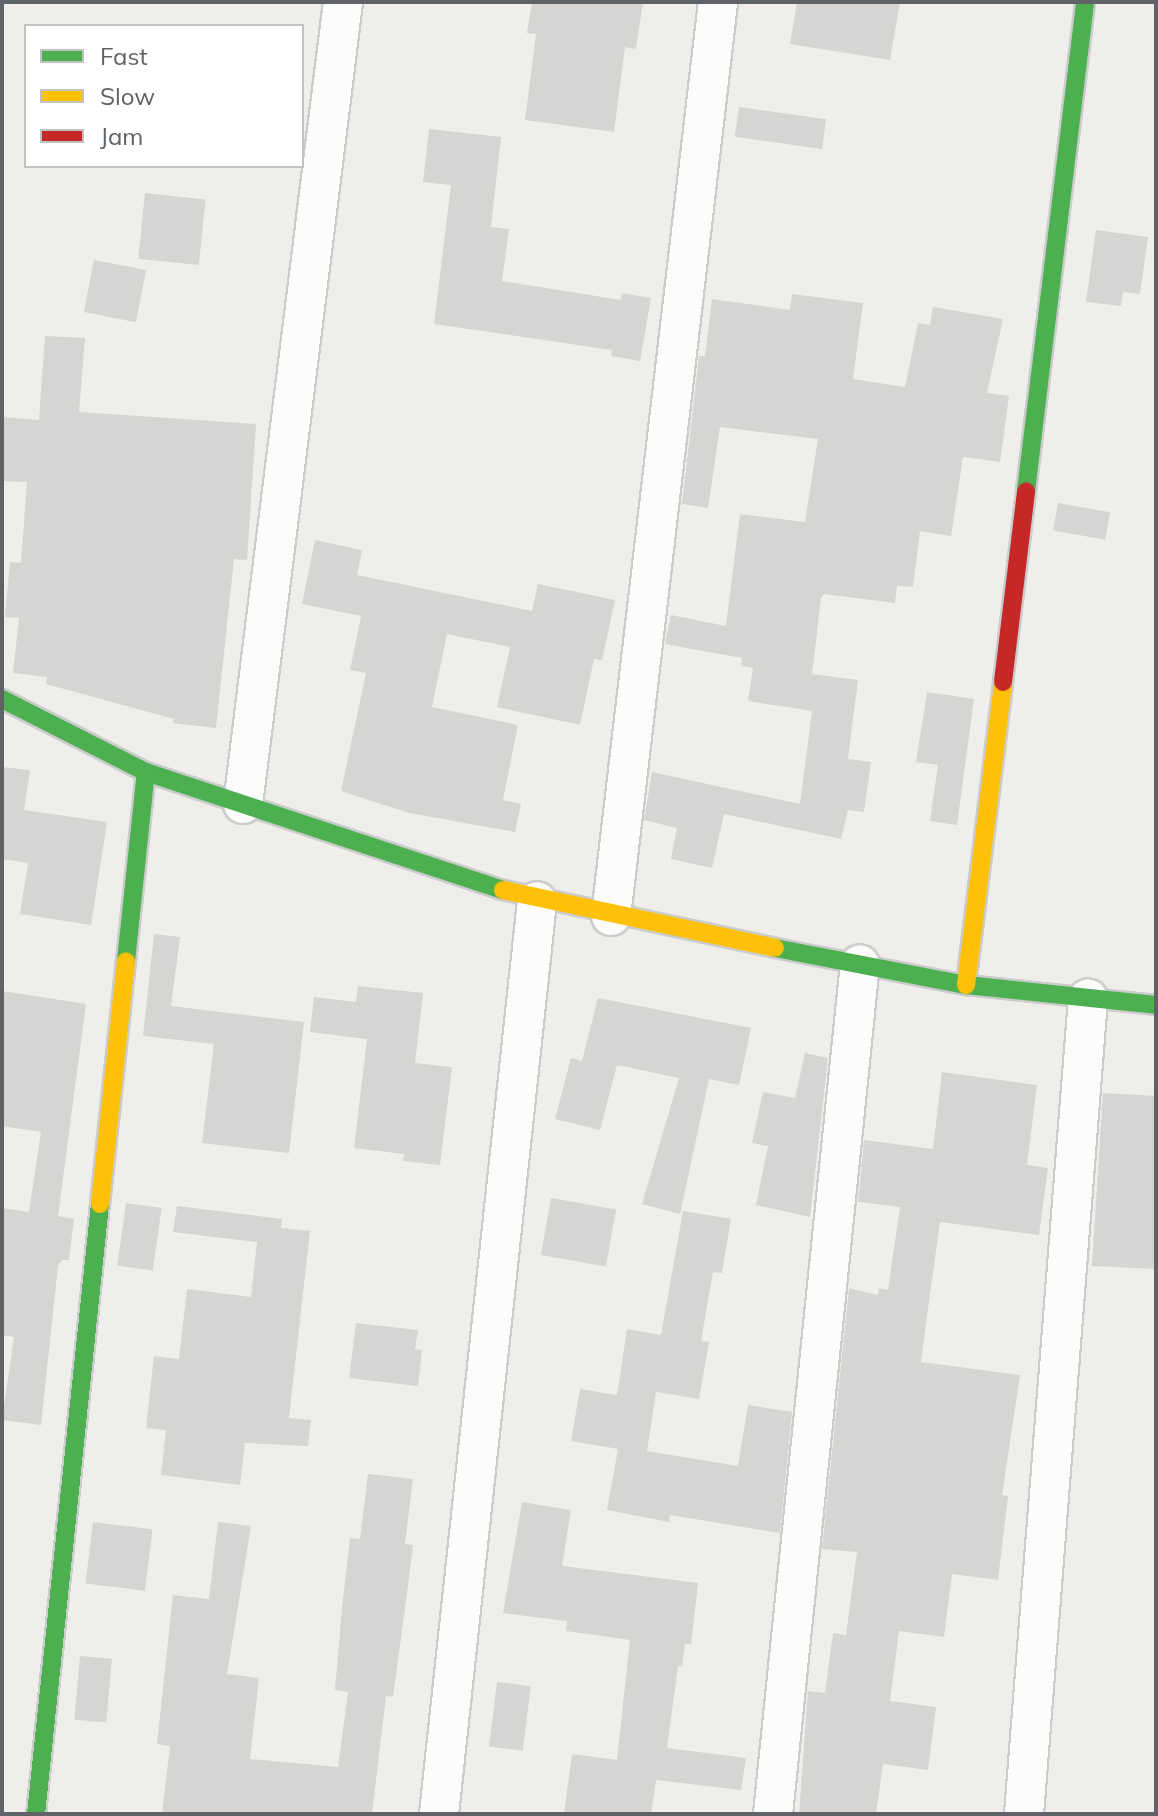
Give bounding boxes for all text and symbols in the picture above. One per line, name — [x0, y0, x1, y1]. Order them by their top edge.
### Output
legend — [24, 24, 304, 168]
text: Fast — [100, 41, 148, 71]
text: Slow — [100, 81, 155, 111]
text: Jam — [100, 121, 143, 151]

